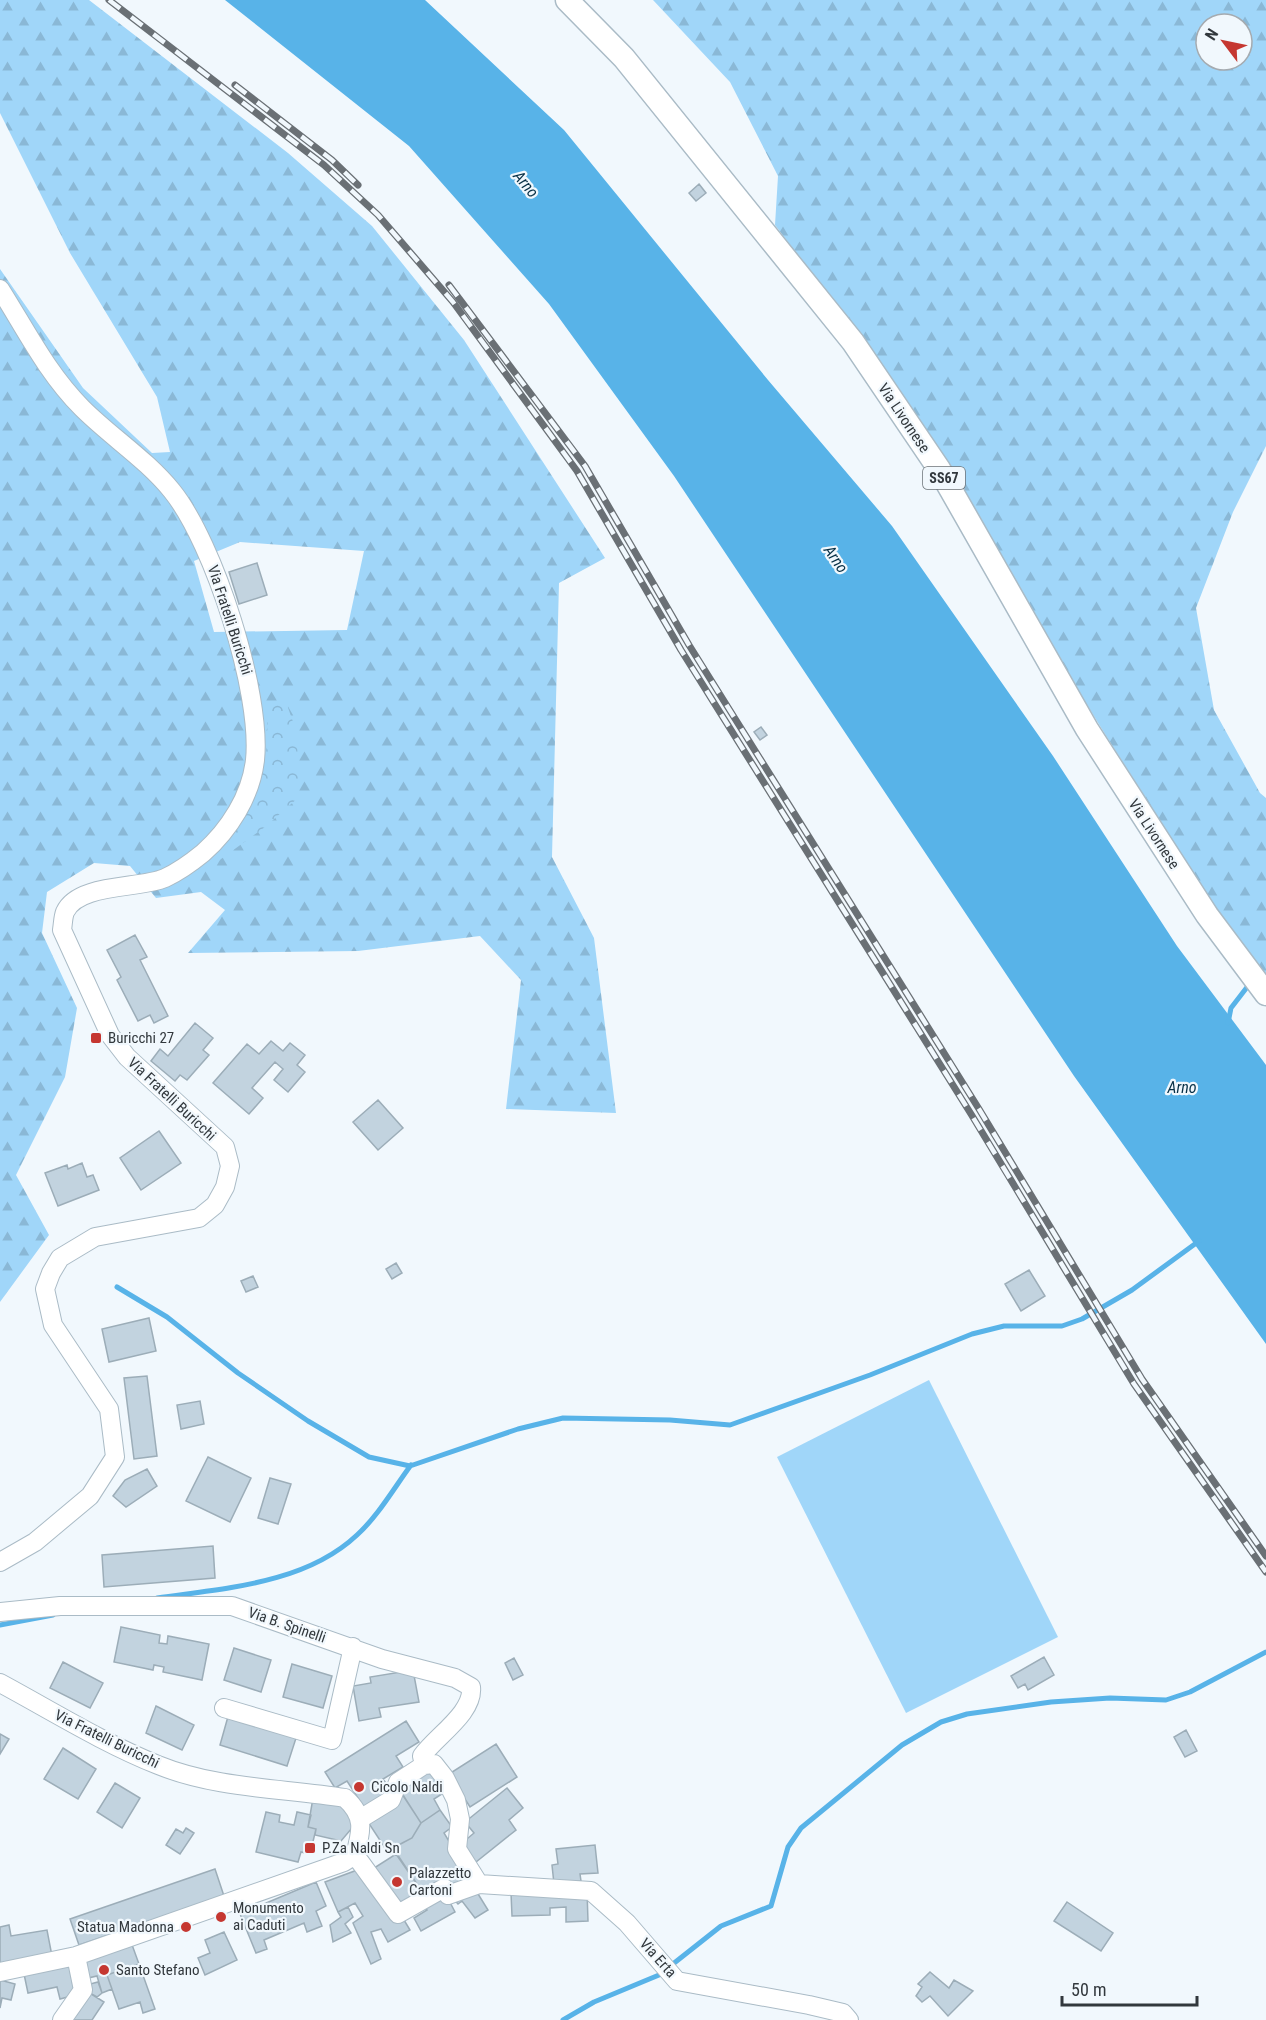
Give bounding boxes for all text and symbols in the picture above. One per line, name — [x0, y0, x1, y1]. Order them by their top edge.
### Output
north arrow — [1194, 12, 1254, 72]
text: N — [1201, 25, 1222, 44]
water label: Arno — [509, 166, 543, 201]
street label: Via Livornese — [874, 380, 934, 456]
road number: SS67 — [923, 467, 965, 489]
water label: Arno — [819, 541, 852, 576]
street label: Via Fratelli Buricchi — [204, 563, 256, 677]
street label: Via Livornese — [1125, 796, 1183, 872]
place label: Buricchi 27 — [108, 1029, 174, 1047]
marker: Buricchi 27 — [89, 1031, 103, 1045]
street label: Via Fratelli Buricchi — [124, 1053, 220, 1145]
water label: Arno — [1167, 1078, 1197, 1097]
street label: Via B. Spinelli — [246, 1603, 328, 1647]
street label: Via Fratelli Buricchi — [52, 1706, 162, 1772]
place label: Cicolo Naldi — [371, 1778, 443, 1796]
marker: Cicolo Naldi — [352, 1780, 366, 1794]
place label: P.Za Naldi Sn — [322, 1839, 400, 1857]
marker: P.Za Naldi Sn — [303, 1841, 317, 1855]
place label: Palazzetto Cartoni — [409, 1864, 471, 1899]
marker: Palazzetto Cartoni — [390, 1875, 404, 1889]
place label: Monumento ai Caduti — [233, 1899, 304, 1934]
marker: Monumento ai Caduti — [214, 1910, 228, 1924]
place label: Statua Madonna — [77, 1918, 174, 1936]
marker: Statua Madonna — [179, 1920, 193, 1934]
street label: Via Erta — [636, 1935, 680, 1981]
place label: Santo Stefano — [116, 1961, 199, 1979]
marker: Santo Stefano — [97, 1963, 111, 1977]
scale bar — [1062, 1969, 1197, 2007]
text: 50 m — [1071, 1979, 1106, 2000]

